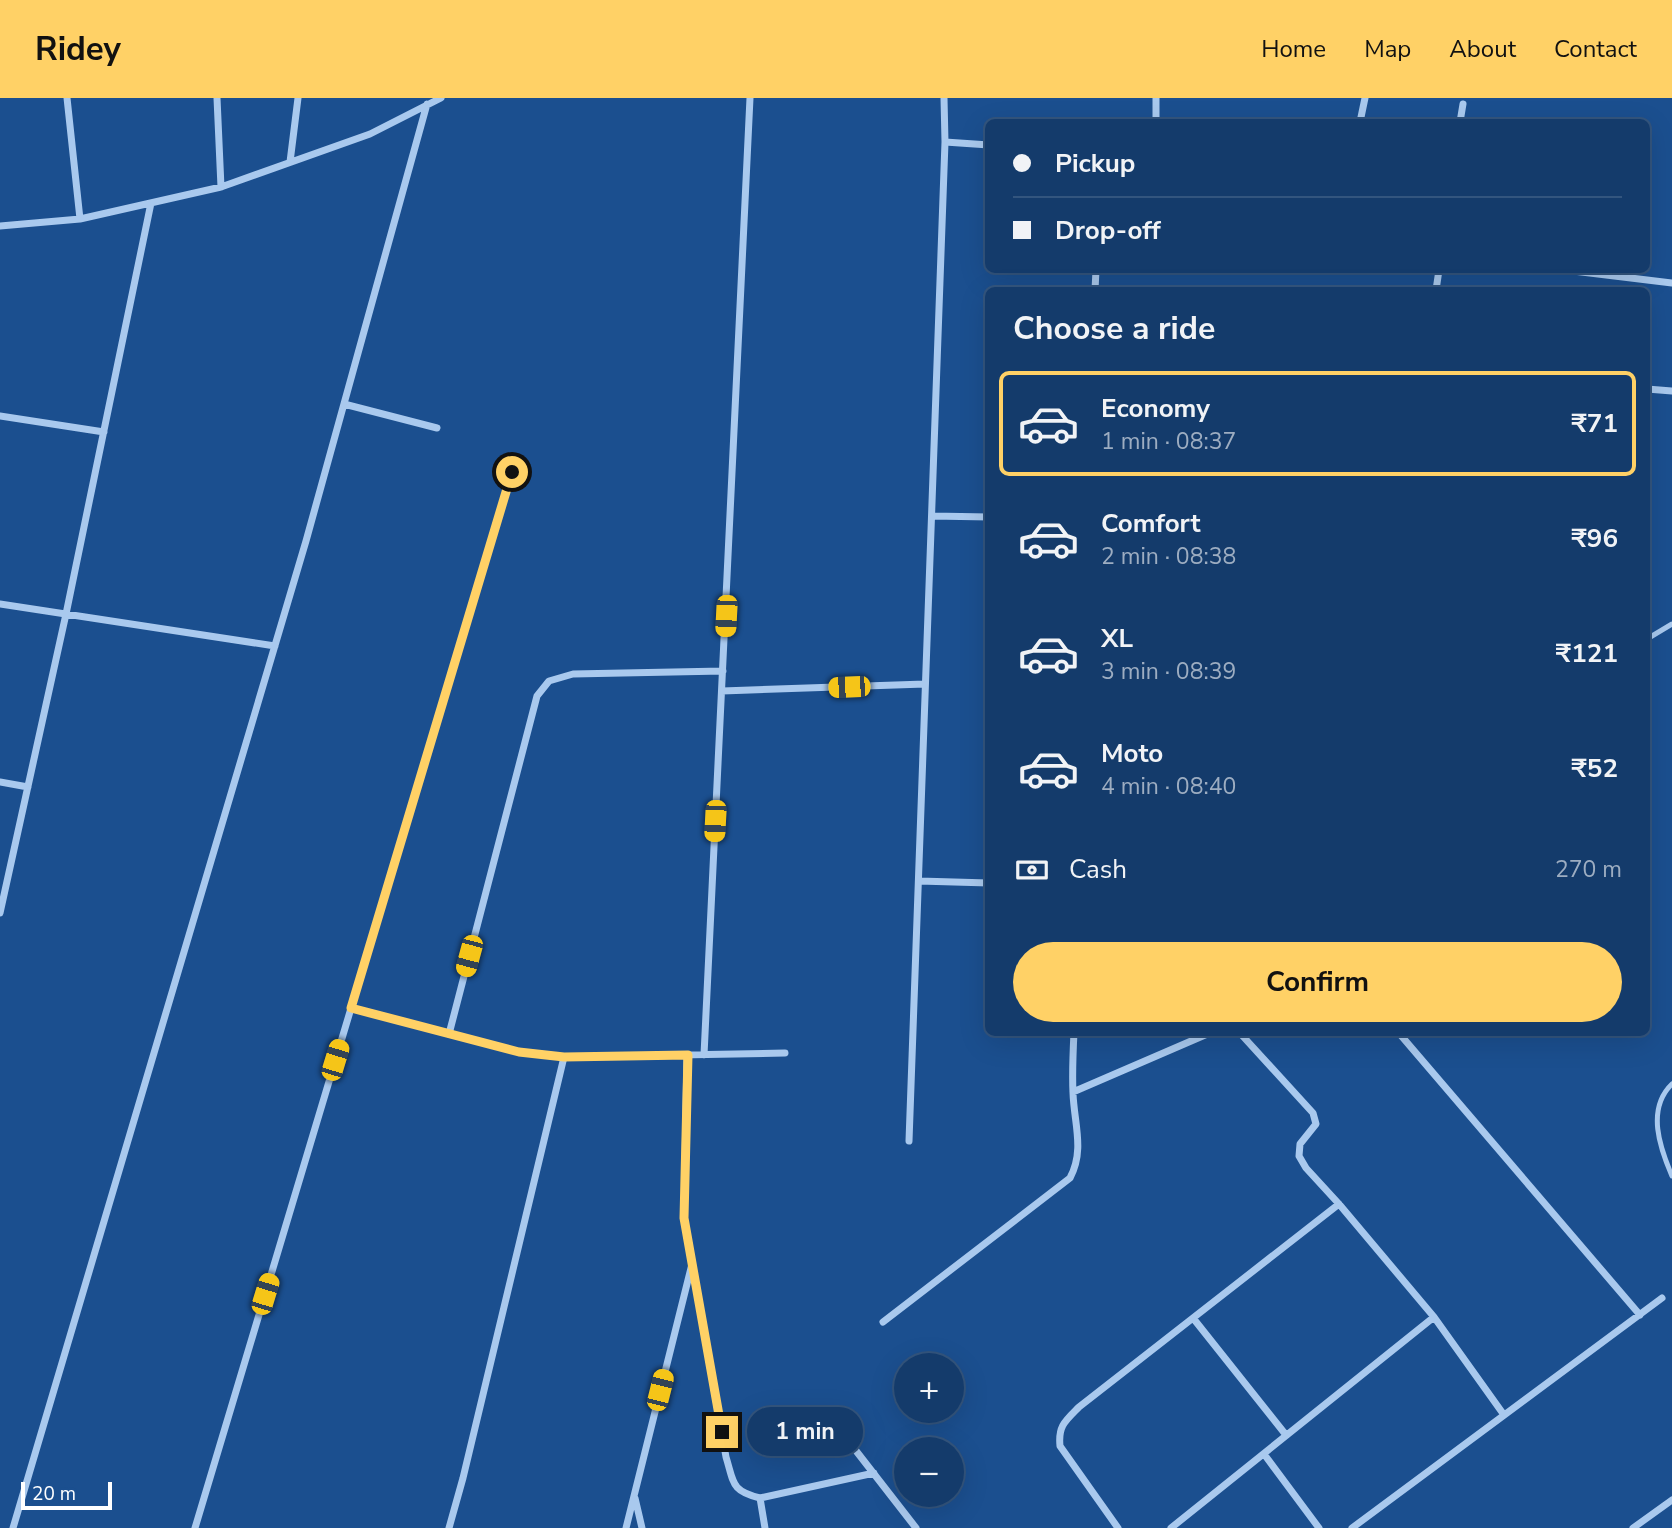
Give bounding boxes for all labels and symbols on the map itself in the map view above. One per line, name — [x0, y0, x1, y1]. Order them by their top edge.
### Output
route start — [496, 456, 528, 488]
car — [715, 594, 738, 638]
car — [828, 676, 871, 698]
car — [704, 799, 727, 843]
car — [454, 933, 485, 979]
car — [319, 1037, 352, 1083]
car — [249, 1271, 282, 1317]
car — [645, 1367, 676, 1413]
callout: 1 min — [746, 1408, 862, 1456]
route end — [706, 1416, 738, 1448]
scale bar — [21, 1479, 112, 1511]

